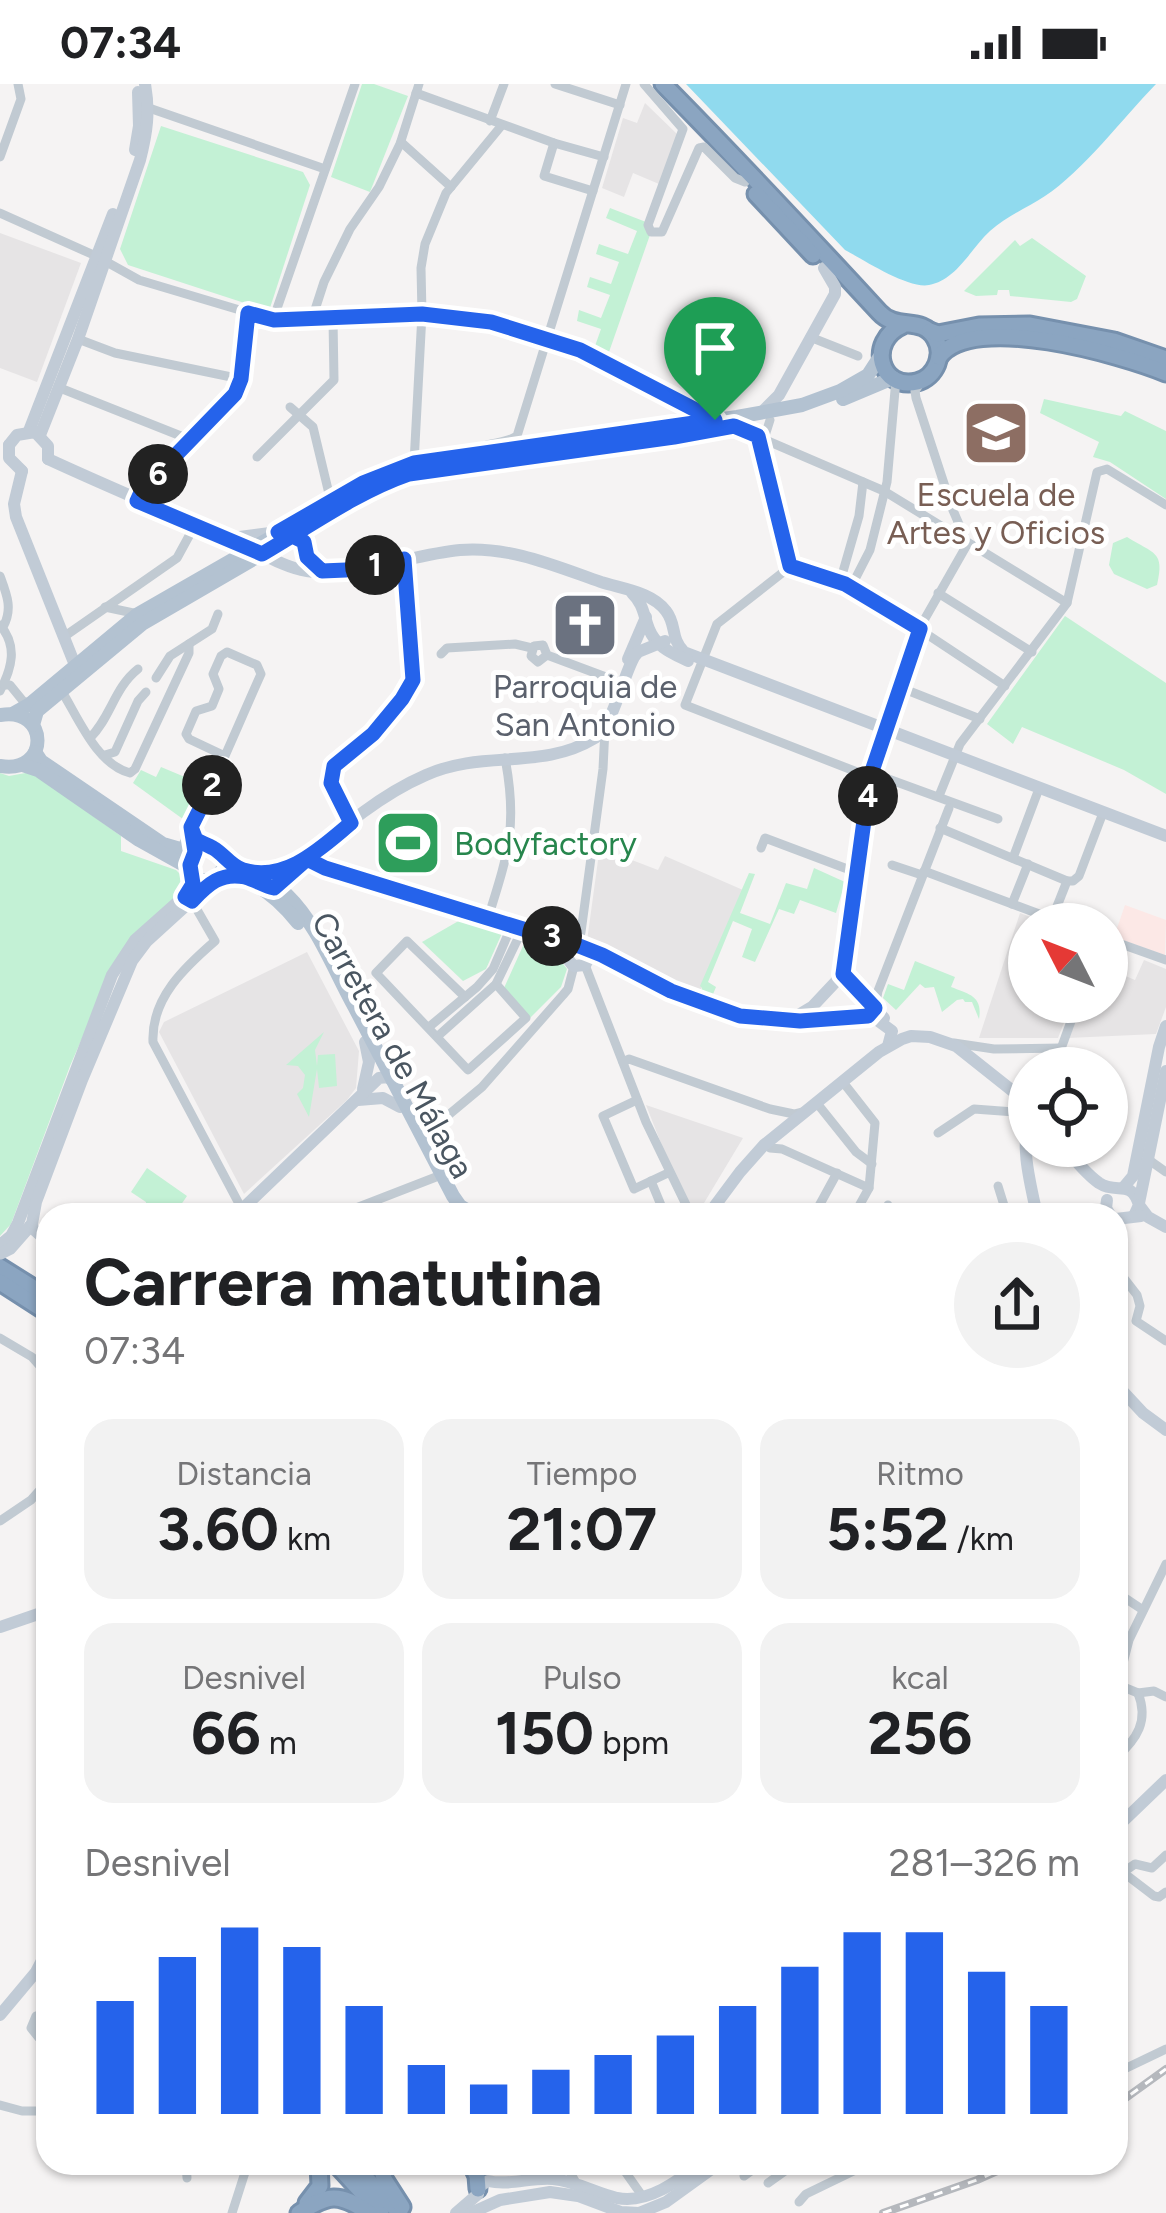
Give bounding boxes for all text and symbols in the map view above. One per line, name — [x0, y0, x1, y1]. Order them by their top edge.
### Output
text: 07:34 — [60, 15, 181, 69]
pin — [664, 297, 766, 420]
icon: arrive — [682, 315, 748, 381]
school or university icon: Escuela de Artes y Oficios — [961, 398, 1031, 468]
pin: 6 — [128, 444, 188, 504]
text: 6 — [148, 454, 168, 493]
place label: Escuela de Artes y Oficios — [887, 475, 1105, 552]
pin: 1 — [345, 535, 405, 595]
text: 1 — [368, 545, 382, 584]
church icon: Parroquia de San Antonio — [550, 590, 620, 660]
place label: Parroquia de San Antonio — [493, 667, 677, 744]
pin: 2 — [182, 755, 242, 815]
text: 2 — [202, 765, 222, 804]
pin: 4 — [838, 766, 898, 826]
text: 4 — [858, 776, 878, 815]
sports icon: Bodyfactory — [373, 808, 443, 878]
place label: Bodyfactory — [454, 824, 637, 863]
north arrow — [1008, 903, 1128, 1023]
map controls — [1008, 903, 1128, 1167]
street label: Carretera de Málaga — [304, 905, 482, 1185]
pin: 3 — [522, 906, 582, 966]
text: 3 — [543, 916, 561, 955]
button: locate — [1008, 1047, 1128, 1167]
text: Carrera matutina — [84, 1242, 603, 1322]
button: share — [954, 1242, 1080, 1368]
text: 07:34 — [84, 1327, 185, 1374]
text: Distancia — [176, 1454, 312, 1493]
text: Tiempo — [527, 1454, 637, 1493]
text: Ritmo — [876, 1454, 964, 1493]
text: 3.60 — [157, 1493, 279, 1565]
text: 21:07 — [507, 1493, 657, 1565]
text: 5:52 — [826, 1493, 949, 1565]
text: km — [279, 1519, 331, 1558]
text: /km — [949, 1519, 1014, 1558]
text: Desnivel — [182, 1658, 306, 1697]
text: Pulso — [542, 1658, 622, 1697]
text: kcal — [891, 1658, 949, 1697]
text: 66 — [191, 1697, 261, 1769]
text: 150 — [495, 1697, 594, 1769]
text: 256 — [868, 1697, 972, 1769]
text: m — [261, 1723, 297, 1762]
text: bpm — [594, 1723, 669, 1762]
text: Desnivel — [84, 1839, 231, 1886]
text: 281–326 m — [889, 1839, 1080, 1886]

